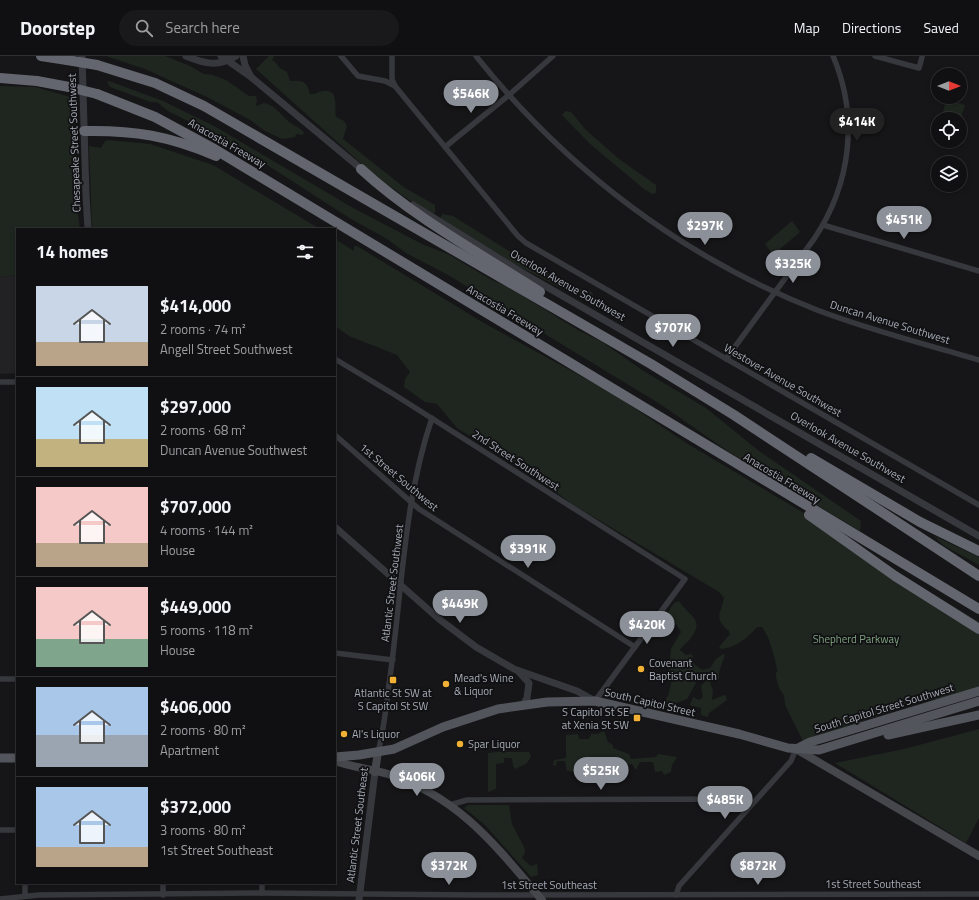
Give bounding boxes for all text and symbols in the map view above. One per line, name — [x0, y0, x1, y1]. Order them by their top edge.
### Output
search box — [119, 10, 399, 46]
text: Doorstep — [20, 13, 95, 42]
text: Search here — [165, 16, 240, 39]
icon: search — [133, 17, 155, 39]
text: Map — [794, 17, 820, 38]
text: Directions — [842, 17, 901, 38]
text: Saved — [923, 17, 959, 38]
north arrow — [931, 68, 967, 104]
map controls — [931, 68, 967, 192]
street label: Chesapeake Street Southwest — [64, 73, 84, 213]
pin: $546K — [443, 80, 499, 114]
text: $546K — [453, 83, 489, 103]
pin: $414K — [829, 108, 885, 142]
text: $414K — [839, 111, 875, 131]
button: locate — [931, 112, 967, 148]
street label: Anacostia Freeway — [185, 114, 269, 172]
button: layers — [931, 156, 967, 192]
pin: $451K — [876, 206, 932, 240]
text: $451K — [886, 209, 922, 229]
pin: $297K — [677, 212, 733, 246]
text: $297K — [687, 215, 723, 235]
text: 14 homes — [36, 239, 108, 265]
icon: filters — [294, 241, 316, 263]
street label: Overlook Avenue Southwest — [507, 245, 629, 325]
pin: $325K — [765, 250, 821, 284]
text: $325K — [775, 253, 811, 273]
street label: Anacostia Freeway — [463, 281, 547, 340]
text: $414,000 — [160, 293, 231, 319]
street label: Duncan Avenue Southwest — [828, 296, 952, 348]
icon: home — [68, 302, 116, 350]
pin: $707K — [645, 314, 701, 348]
text: $707K — [655, 317, 691, 337]
text: 2 rooms · 74 m² — [160, 319, 246, 339]
text: Angell Street Southwest — [160, 339, 293, 359]
street label: Westover Avenue Southwest — [721, 340, 845, 420]
text: $297,000 — [160, 394, 231, 420]
icon: home — [68, 403, 116, 451]
street label: Overlook Avenue Southwest — [787, 407, 909, 487]
text: 2 rooms · 68 m² — [160, 420, 246, 440]
street label: 2nd Street Southwest — [469, 426, 563, 494]
street label: 1st Street Southwest — [356, 439, 442, 515]
text: Duncan Avenue Southwest — [160, 440, 307, 460]
street label: Anacostia Freeway — [740, 449, 824, 508]
text: $707,000 — [160, 494, 231, 520]
icon: home — [68, 503, 116, 551]
text: 4 rooms · 144 m² — [160, 520, 253, 540]
street label: Atlantic Street Southwest — [377, 523, 407, 643]
pin: $391K — [500, 535, 556, 569]
text: $391K — [510, 538, 546, 558]
text: House — [160, 540, 195, 560]
pin: $449K — [432, 590, 488, 624]
text: $449K — [442, 593, 478, 613]
text: $449,000 — [160, 594, 231, 620]
icon: home — [68, 603, 116, 651]
pin: $420K — [619, 611, 675, 645]
text: $420K — [629, 614, 665, 634]
text: 5 rooms · 118 m² — [160, 620, 253, 640]
park label: Shepherd Parkway — [813, 631, 900, 647]
text: House — [160, 640, 195, 660]
place label: Covenant Baptist Church — [649, 655, 717, 684]
marker: Covenant Baptist Church — [636, 664, 646, 674]
place label: Mead's Wine & Liquor — [454, 670, 514, 699]
marker: Atlantic St SW at S Capitol St SW — [388, 675, 398, 685]
marker: Mead's Wine & Liquor — [441, 679, 451, 689]
street label: South Capitol Street Southwest — [812, 679, 956, 737]
street label: South Capitol Street — [603, 684, 697, 720]
place label: Atlantic St SW at S Capitol St SW — [354, 685, 432, 714]
text: $406,000 — [160, 694, 231, 720]
icon: home — [68, 703, 116, 751]
place label: S Capitol St SE at Xenia St SW — [562, 704, 629, 733]
marker: S Capitol St SE at Xenia St SW — [632, 713, 642, 723]
text: 2 rooms · 80 m² — [160, 720, 246, 740]
place label: Al's Liquor — [352, 726, 400, 742]
marker: Al's Liquor — [339, 729, 349, 739]
place label: Spar Liquor — [468, 736, 521, 752]
marker: Spar Liquor — [455, 739, 465, 749]
text: Apartment — [160, 740, 219, 760]
pin: $525K — [573, 757, 629, 791]
text: $525K — [583, 760, 619, 780]
pin: $406K — [389, 763, 445, 797]
street label: Atlantic Street Southeast — [342, 766, 372, 883]
text: $406K — [399, 766, 435, 786]
pin: $485K — [697, 786, 753, 820]
text: $485K — [707, 789, 743, 809]
text: $372,000 — [160, 794, 231, 820]
icon: home — [68, 803, 116, 851]
text: 3 rooms · 80 m² — [160, 820, 246, 840]
text: 1st Street Southeast — [160, 840, 273, 860]
pin: $372K — [421, 852, 477, 886]
pin: $872K — [730, 852, 786, 886]
text: $372K — [431, 855, 467, 875]
text: $872K — [740, 855, 776, 875]
street label: 1st Street Southeast — [825, 876, 921, 892]
street label: 1st Street Southeast — [501, 877, 597, 893]

